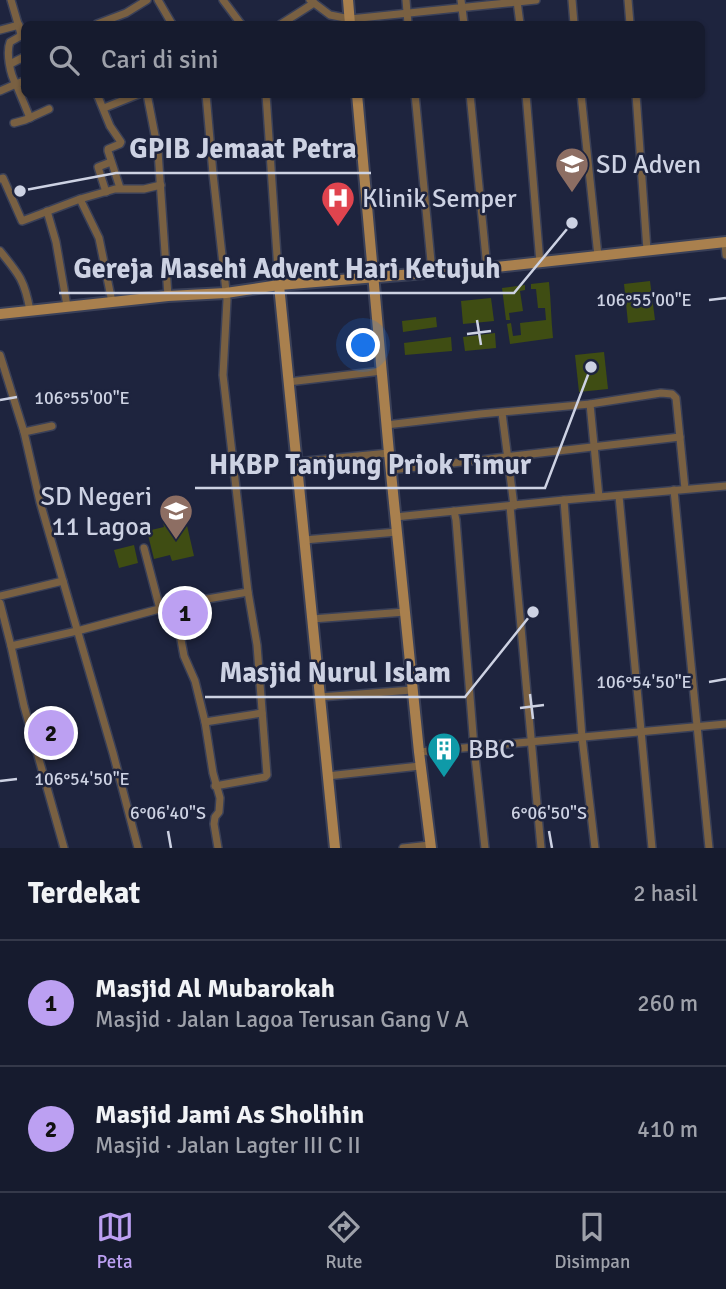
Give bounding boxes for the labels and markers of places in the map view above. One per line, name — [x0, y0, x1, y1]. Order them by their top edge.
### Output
callout: GPIB Jemaat Petra — [116, 124, 371, 173]
school or university icon: SD Adven — [553, 145, 591, 194]
place label: SD Adven — [596, 149, 701, 181]
hospital icon: Klinik Semper — [319, 179, 357, 228]
place label: Klinik Semper — [362, 183, 517, 215]
callout: Gereja Masehi Advent Hari Ketujuh — [59, 244, 514, 293]
callout: HKBP Tanjung Priok Timur — [195, 439, 545, 488]
place label: SD Negeri 11 Lagoa — [41, 481, 152, 543]
school or university icon: SD Negeri 11 Lagoa — [157, 492, 195, 541]
pin: 1 — [162, 587, 208, 639]
callout: Masjid Nurul Islam — [205, 648, 465, 697]
pin: 2 — [28, 707, 74, 759]
building icon: BBC — [425, 730, 463, 779]
place label: BBC — [468, 734, 515, 766]

